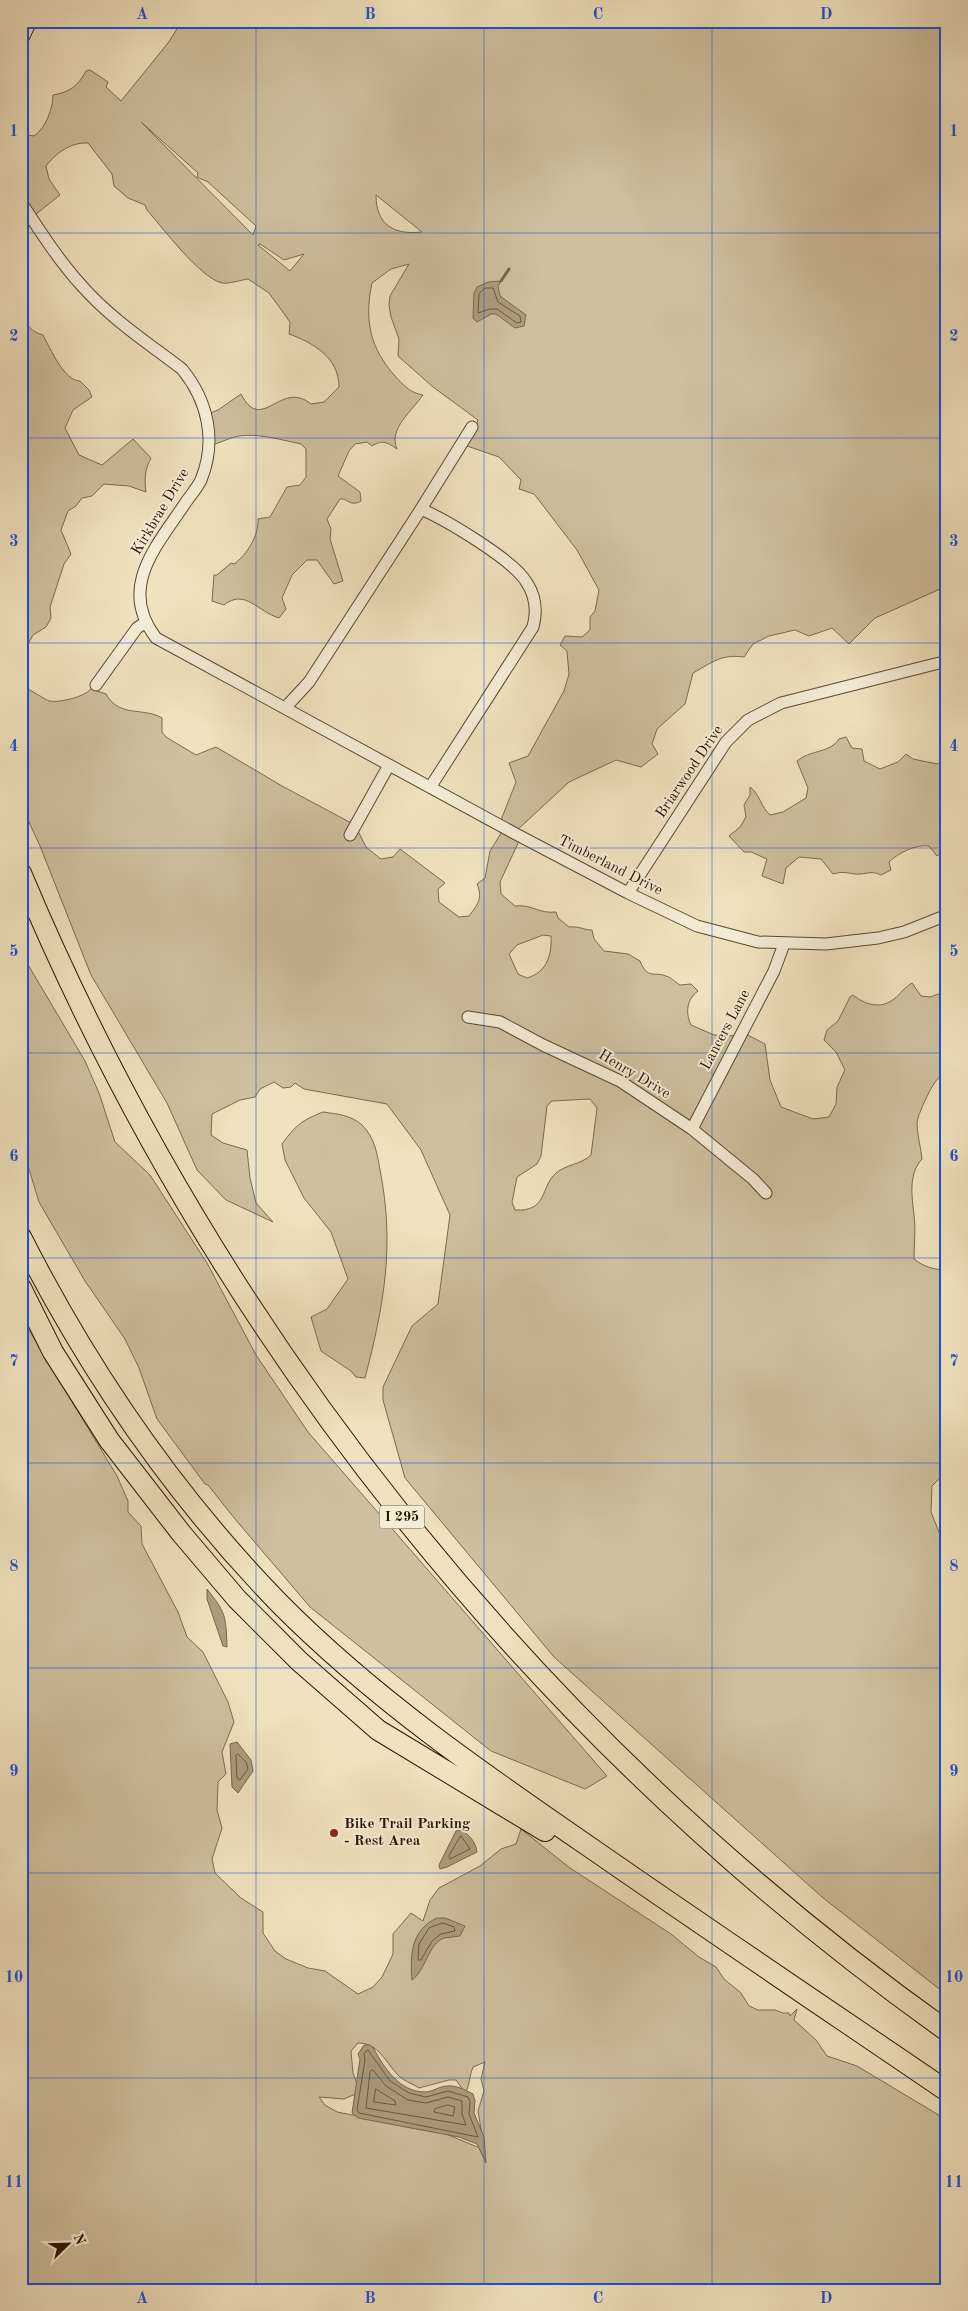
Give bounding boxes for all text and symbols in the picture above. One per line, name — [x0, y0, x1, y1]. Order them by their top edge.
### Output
text: A — [136, 7, 148, 23]
text: B — [364, 7, 376, 23]
text: C — [593, 7, 603, 23]
text: D — [820, 7, 832, 23]
text: 1 — [9, 124, 19, 140]
text: 1 — [949, 124, 959, 140]
text: 2 — [9, 329, 19, 345]
text: 2 — [949, 329, 959, 345]
street label: Kirkbrae Drive — [129, 466, 193, 558]
text: 3 — [9, 534, 19, 550]
text: 3 — [949, 534, 959, 550]
street label: Briarwood Drive — [654, 723, 726, 821]
text: 4 — [9, 739, 19, 755]
text: 4 — [949, 739, 959, 755]
street label: Timberland Drive — [555, 833, 665, 899]
text: 5 — [9, 944, 19, 960]
text: 5 — [949, 944, 959, 960]
street label: Lancers Lane — [699, 987, 753, 1073]
street label: Henry Drive — [595, 1048, 673, 1102]
text: 6 — [9, 1149, 19, 1165]
text: 6 — [949, 1149, 959, 1165]
text: 7 — [9, 1354, 19, 1370]
text: 7 — [949, 1354, 959, 1370]
road number: I 295 — [380, 1505, 424, 1528]
text: 8 — [9, 1559, 19, 1575]
text: 8 — [949, 1559, 959, 1575]
text: 9 — [9, 1764, 19, 1780]
text: 9 — [949, 1764, 959, 1780]
place label: Bike Trail Parking - Rest Area — [344, 1817, 471, 1849]
marker: Bike Trail Parking - Rest Area — [328, 1827, 340, 1839]
text: 10 — [5, 1970, 23, 1986]
text: 10 — [945, 1970, 963, 1986]
text: 11 — [5, 2175, 23, 2191]
text: 11 — [945, 2175, 963, 2191]
north arrow — [42, 2218, 92, 2268]
text: N — [71, 2232, 88, 2247]
text: A — [136, 2291, 148, 2307]
text: B — [364, 2291, 376, 2307]
text: C — [593, 2291, 603, 2307]
text: D — [820, 2291, 832, 2307]

